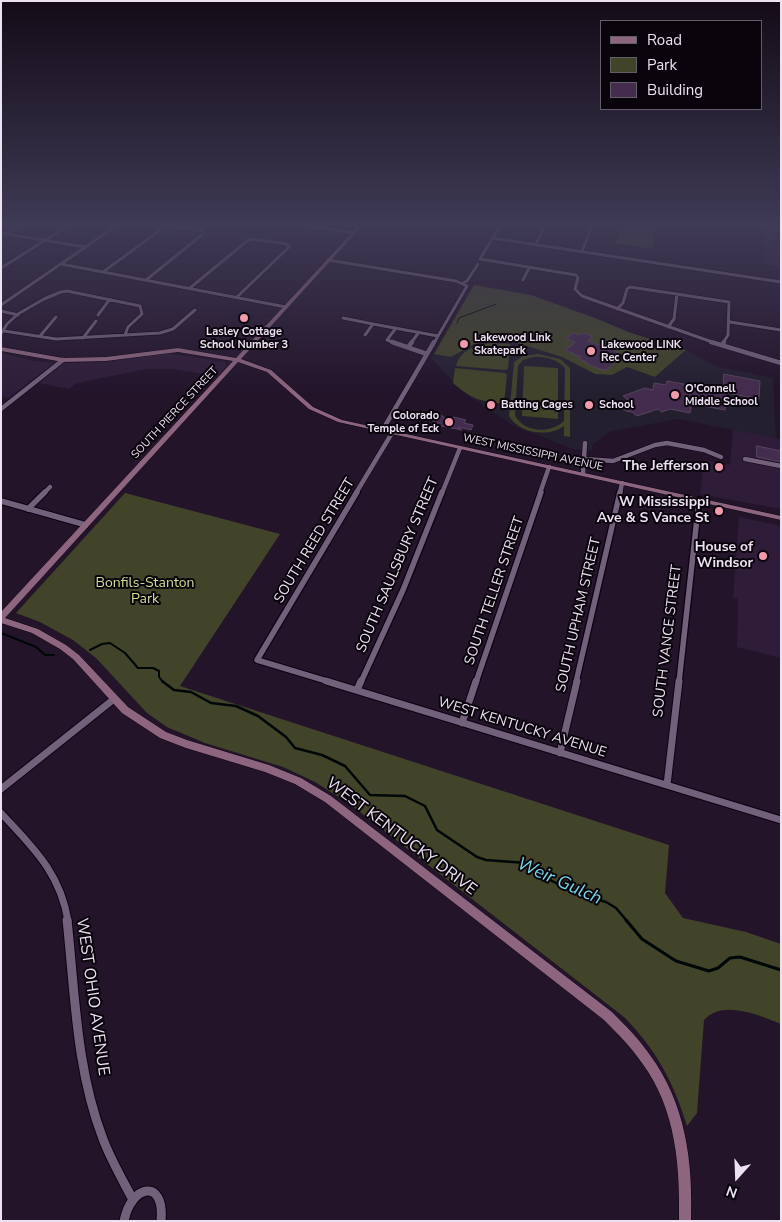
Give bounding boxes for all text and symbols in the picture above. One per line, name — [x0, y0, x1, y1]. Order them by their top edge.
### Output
legend — [600, 20, 762, 110]
text: Road — [647, 30, 682, 50]
text: Park — [647, 55, 677, 75]
text: Building — [647, 80, 703, 100]
marker: Lasley Cottage School Number 3 — [238, 312, 250, 324]
place label: Lasley Cottage School Number 3 — [200, 325, 288, 351]
place label: Lakewood Link Skatepark — [474, 331, 551, 357]
marker: Lakewood Link Skatepark — [458, 338, 470, 350]
place label: Lakewood LINK Rec Center — [601, 338, 681, 364]
marker: Lakewood LINK Rec Center — [585, 345, 597, 357]
street label: SOUTH PIERCE STREET — [129, 364, 221, 462]
place label: O'Connell Middle School — [685, 382, 758, 408]
marker: O'Connell Middle School — [669, 389, 681, 401]
place label: Batting Cages — [501, 398, 573, 412]
place label: School — [599, 398, 634, 412]
marker: Batting Cages — [485, 399, 497, 411]
marker: School — [583, 399, 595, 411]
place label: Colorado Temple of Eck — [368, 409, 439, 435]
marker: Colorado Temple of Eck — [443, 416, 455, 428]
street label: WEST MISSISSIPPI AVENUE — [462, 432, 604, 474]
place label: The Jefferson — [622, 459, 709, 475]
marker: The Jefferson — [713, 461, 725, 473]
street label: SOUTH SAULSBURY STREET — [353, 475, 443, 655]
street label: SOUTH REED STREET — [271, 476, 359, 606]
place label: W Mississippi Ave & S Vance St — [597, 495, 709, 528]
marker: W Mississippi Ave & S Vance St — [713, 505, 725, 517]
street label: SOUTH TELLER STREET — [462, 515, 528, 667]
street label: SOUTH UPHAM STREET — [553, 536, 605, 694]
place label: House of Windsor — [695, 540, 753, 572]
marker: House of Windsor — [757, 550, 769, 562]
street label: SOUTH VANCE STREET — [650, 564, 686, 718]
park label: Bonfils-Stanton Park — [96, 576, 194, 608]
street label: WEST KENTUCKY AVENUE — [436, 694, 608, 762]
street label: WEST KENTUCKY DRIVE — [322, 774, 480, 900]
water label: Weir Gulch — [513, 854, 605, 910]
street label: WEST OHIO AVENUE — [71, 917, 113, 1077]
north arrow — [712, 1152, 762, 1202]
text: N — [724, 1181, 740, 1202]

